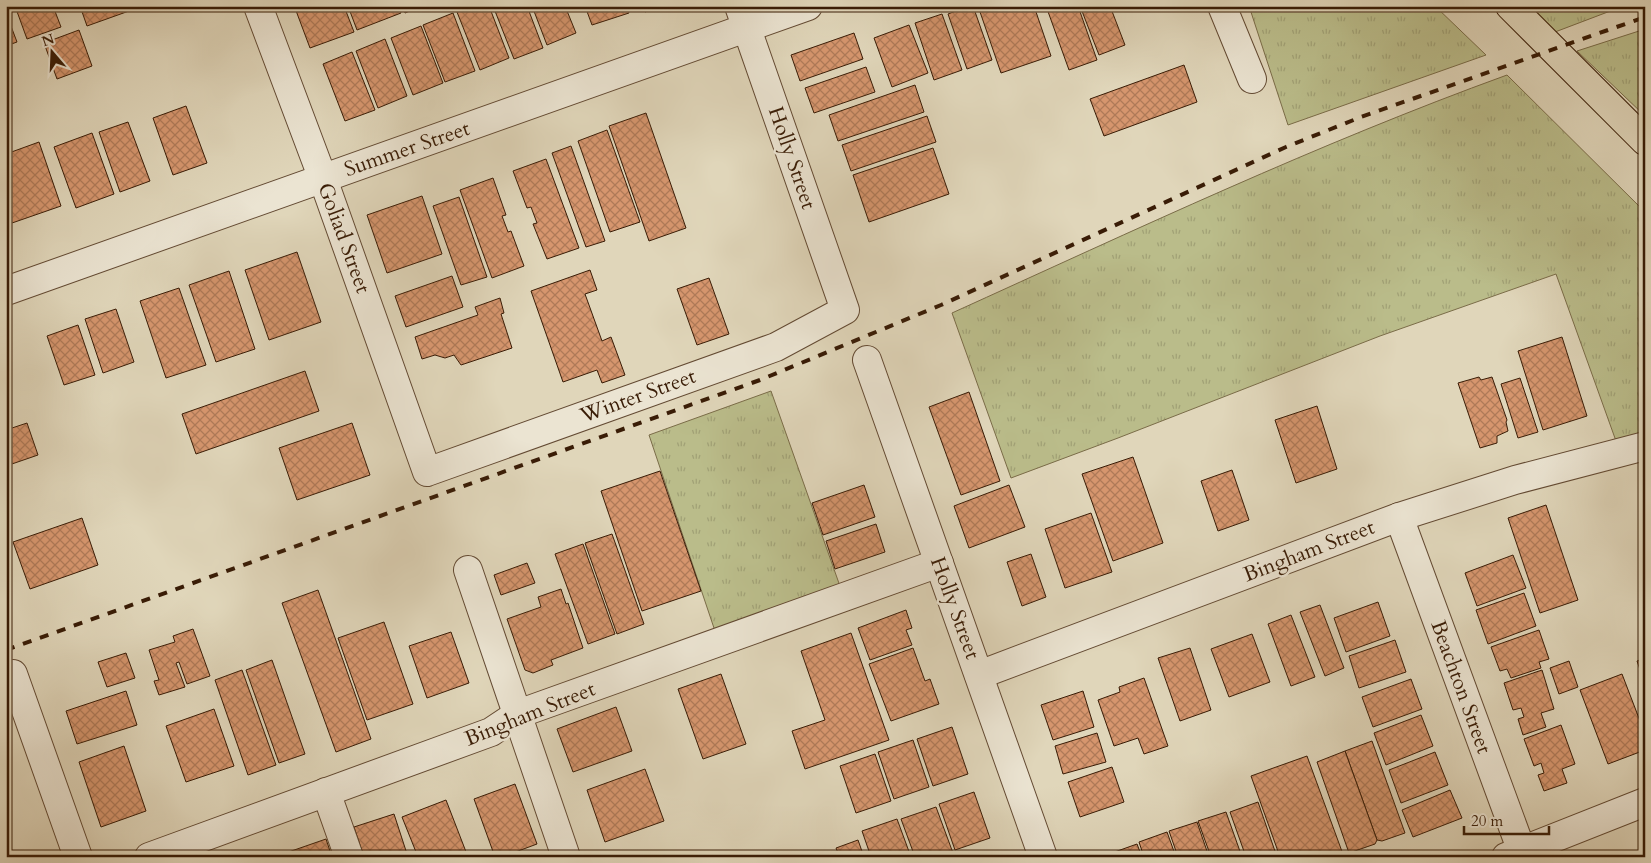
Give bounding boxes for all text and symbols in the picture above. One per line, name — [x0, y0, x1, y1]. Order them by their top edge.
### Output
north arrow — [28, 28, 78, 78]
text: N — [39, 29, 57, 51]
street label: Holly Street — [761, 103, 823, 214]
street label: Summer Street — [340, 114, 474, 184]
street label: Goliad Street — [311, 179, 378, 298]
street label: Winter Street — [575, 362, 700, 431]
street label: Bingham Street — [1239, 513, 1379, 589]
street label: Holly Street — [923, 553, 987, 663]
street label: Beachton Street — [1423, 616, 1499, 758]
street label: Bingham Street — [460, 674, 600, 753]
scale bar — [1464, 803, 1548, 835]
text: 20 m — [1471, 811, 1503, 831]

